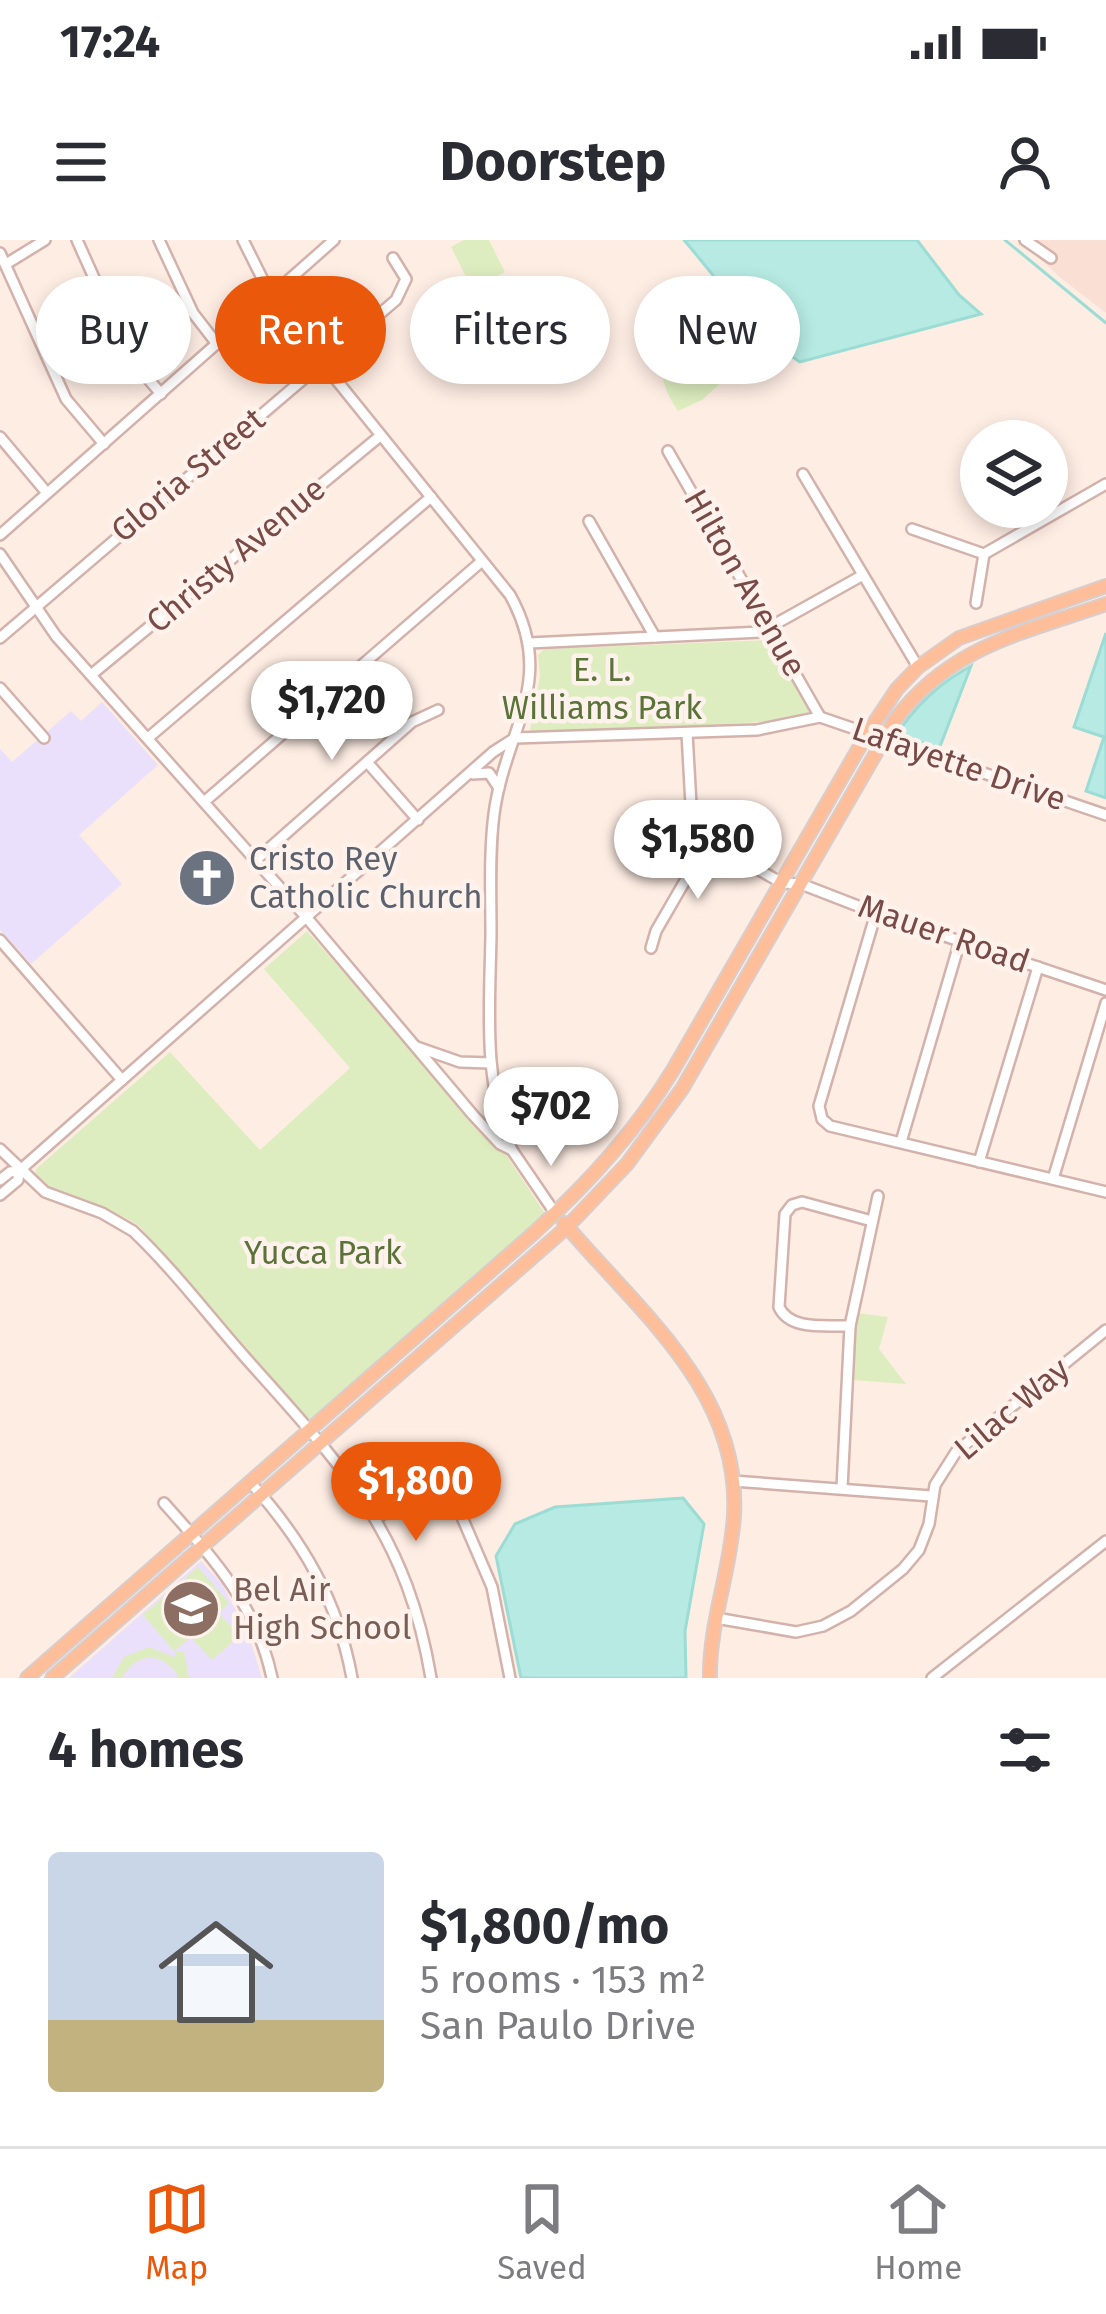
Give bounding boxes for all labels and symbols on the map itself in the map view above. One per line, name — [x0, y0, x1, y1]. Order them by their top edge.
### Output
street label: Gloria Street — [103, 399, 273, 551]
street label: Christy Avenue — [138, 469, 334, 641]
street label: Hilton Avenue — [675, 482, 815, 684]
park label: E. L. Williams Park — [502, 650, 702, 728]
pin: $1,720 — [234, 661, 430, 763]
street label: Lafayette Drive — [847, 709, 1071, 819]
pin: $1,580 — [600, 800, 796, 902]
place label: Cristo Rey Catholic Church — [249, 839, 483, 917]
church icon: Cristo Rey Catholic Church — [176, 847, 238, 909]
street label: Mauer Road — [853, 886, 1035, 982]
pin: $702 — [480, 1067, 622, 1169]
park label: Yucca Park — [244, 1233, 402, 1273]
street label: Lilac Way — [946, 1349, 1078, 1469]
pin: $1,800 — [318, 1442, 514, 1544]
place label: Bel Air High School — [233, 1570, 412, 1648]
school or university icon: Bel Air High School — [160, 1578, 222, 1640]

